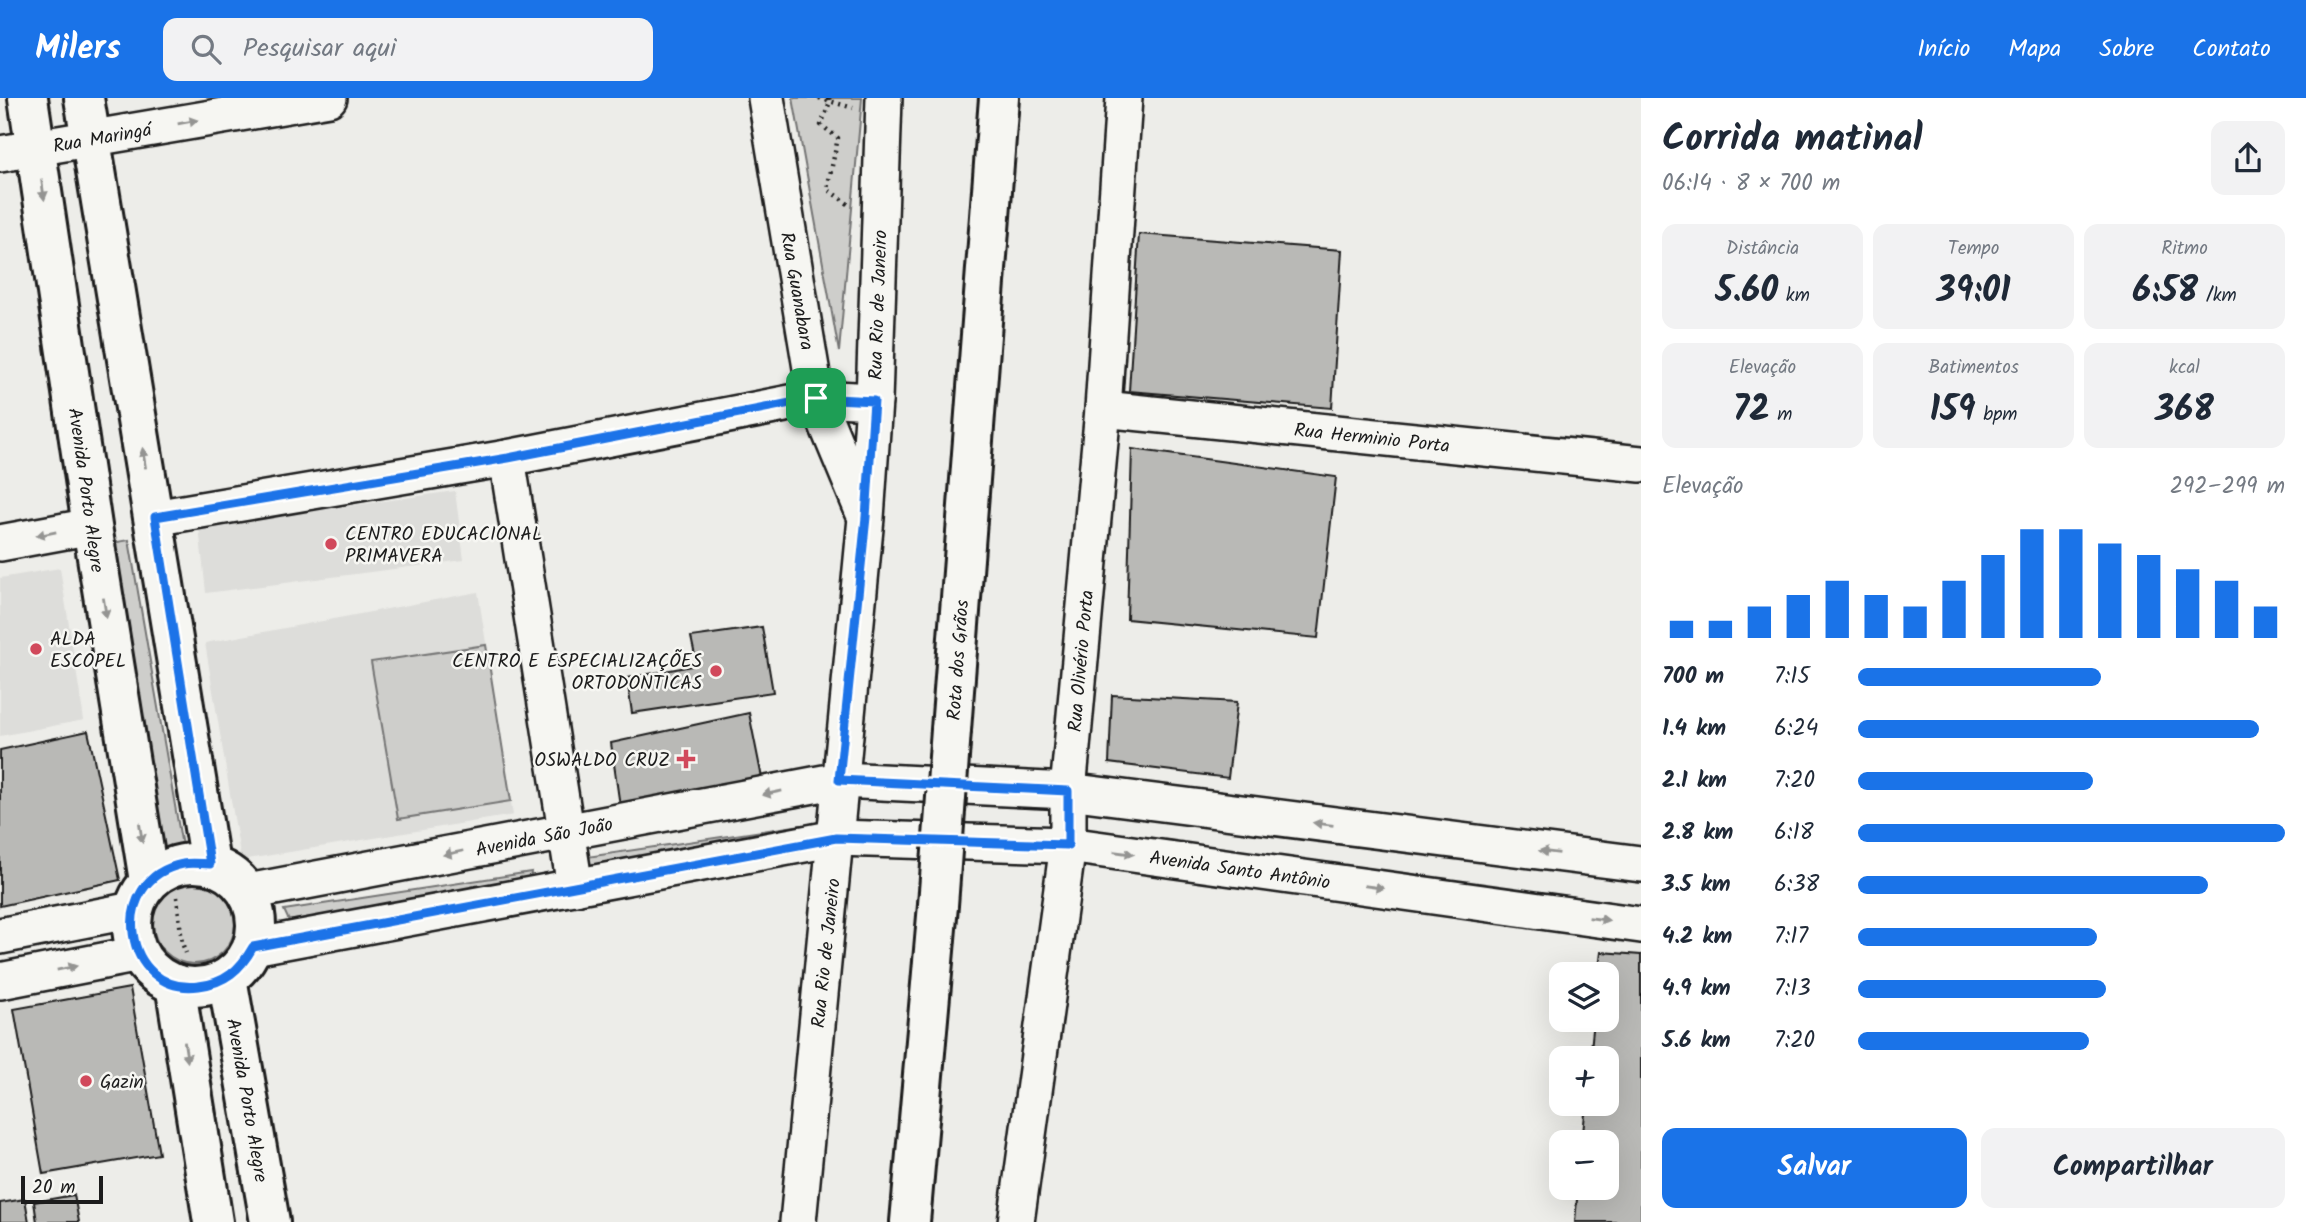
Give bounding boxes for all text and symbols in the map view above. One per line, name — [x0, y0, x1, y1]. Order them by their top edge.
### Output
search box — [163, 18, 653, 81]
text: Milers — [35, 23, 121, 76]
text: Pesquisar aqui — [243, 28, 396, 70]
icon: search — [187, 30, 225, 68]
text: Início — [1917, 30, 1970, 69]
text: Mapa — [2008, 30, 2061, 69]
text: Sobre — [2099, 30, 2154, 69]
text: Contato — [2192, 30, 2271, 69]
text: Corrida matinal — [1662, 110, 1923, 170]
street label: Rua Maringá — [51, 115, 156, 162]
one-way arrow — [177, 116, 199, 127]
button: share — [2211, 121, 2285, 195]
text: 06:14 · 8 × 700 m — [1662, 166, 1840, 202]
one-way arrow — [38, 179, 49, 201]
street label: Rua Guanabara — [771, 230, 821, 353]
street label: Rua Rio de Janeiro — [861, 230, 897, 381]
text: Distância — [1726, 234, 1799, 264]
text: Tempo — [1948, 234, 1999, 264]
text: Ritmo — [2161, 234, 2208, 264]
text: 5.60 — [1715, 264, 1778, 320]
text: 39:01 — [1937, 264, 2011, 320]
text: 6:58 — [2132, 264, 2198, 320]
text: km — [1778, 281, 1810, 311]
text: /km — [2198, 281, 2237, 311]
text: Elevação — [1729, 353, 1796, 383]
text: Batimentos — [1928, 353, 2019, 383]
text: kcal — [2169, 353, 2200, 383]
pin — [786, 368, 846, 428]
icon: arrive — [797, 379, 835, 417]
text: 72 — [1733, 383, 1770, 439]
text: 159 — [1930, 383, 1976, 439]
text: 368 — [2155, 383, 2214, 439]
text: m — [1770, 400, 1792, 430]
text: bpm — [1976, 400, 2017, 430]
street label: Avenida Porto Alegre — [59, 406, 112, 575]
street label: Rua Herminio Porta — [1292, 416, 1451, 462]
one-way arrow — [138, 447, 149, 469]
text: Elevação — [1662, 469, 1744, 505]
text: 292–299 m — [2170, 469, 2285, 505]
place label: CENTRO EDUCACIONAL PRIMAVERA — [345, 520, 542, 572]
one-way arrow — [35, 529, 57, 540]
marker: CENTRO EDUCACIONAL PRIMAVERA — [323, 536, 339, 552]
street label: Rua Olivério Porta — [1061, 589, 1103, 733]
one-way arrow — [100, 598, 111, 620]
street label: Rota dos Grãos — [940, 599, 978, 722]
place label: ALDA ESCOPEL — [50, 625, 126, 677]
marker: ALDA ESCOPEL — [28, 641, 44, 657]
place label: CENTRO E ESPECIALIZAÇÕES ORTODONTICAS — [452, 647, 702, 699]
text: 700 m — [1662, 659, 1724, 695]
text: 7:15 — [1774, 659, 1810, 695]
marker: CENTRO E ESPECIALIZAÇÕES ORTODONTICAS — [708, 663, 724, 679]
text: 1.4 km — [1662, 711, 1726, 747]
text: 6:24 — [1774, 711, 1818, 747]
place label: OSWALDO CRUZ — [534, 746, 670, 776]
marker: OSWALDO CRUZ — [676, 749, 696, 769]
text: 2.1 km — [1662, 763, 1727, 799]
text: 7:20 — [1774, 763, 1815, 799]
one-way arrow — [761, 788, 783, 799]
street label: Avenida São João — [473, 810, 616, 866]
text: 2.8 km — [1662, 815, 1733, 851]
text: 6:18 — [1774, 815, 1814, 851]
one-way arrow — [1312, 818, 1334, 829]
one-way arrow — [136, 822, 147, 844]
street label: Avenida Santo Antônio — [1147, 843, 1332, 899]
one-way arrow — [1113, 847, 1135, 858]
one-way arrow — [1538, 847, 1560, 858]
one-way arrow — [442, 848, 464, 859]
text: 3.5 km — [1662, 867, 1731, 903]
text: 6:38 — [1774, 867, 1819, 903]
street label: Rua Rio de Janeiro — [804, 877, 850, 1029]
one-way arrow — [1363, 882, 1385, 893]
one-way arrow — [1588, 913, 1610, 924]
text: 4.2 km — [1662, 919, 1732, 955]
text: 7:17 — [1774, 919, 1808, 955]
map controls — [1549, 962, 1619, 1200]
button: layers — [1549, 962, 1619, 1032]
one-way arrow — [56, 963, 78, 974]
text: 4.9 km — [1662, 971, 1731, 1007]
text: 7:13 — [1774, 971, 1811, 1007]
street label: Avenida Porto Alegre — [217, 1016, 275, 1185]
text: 5.6 km — [1662, 1023, 1731, 1059]
text: 7:20 — [1774, 1023, 1815, 1059]
one-way arrow — [181, 1041, 192, 1063]
button: + — [1549, 1046, 1619, 1116]
place label: Gazin — [100, 1068, 144, 1098]
marker: Gazin — [78, 1073, 94, 1089]
button: Salvar — [1662, 1128, 1967, 1208]
button: Compartilhar — [1981, 1128, 2285, 1208]
button: − — [1549, 1130, 1619, 1200]
scale bar — [21, 1173, 103, 1205]
text: 20 m — [32, 1173, 75, 1203]

